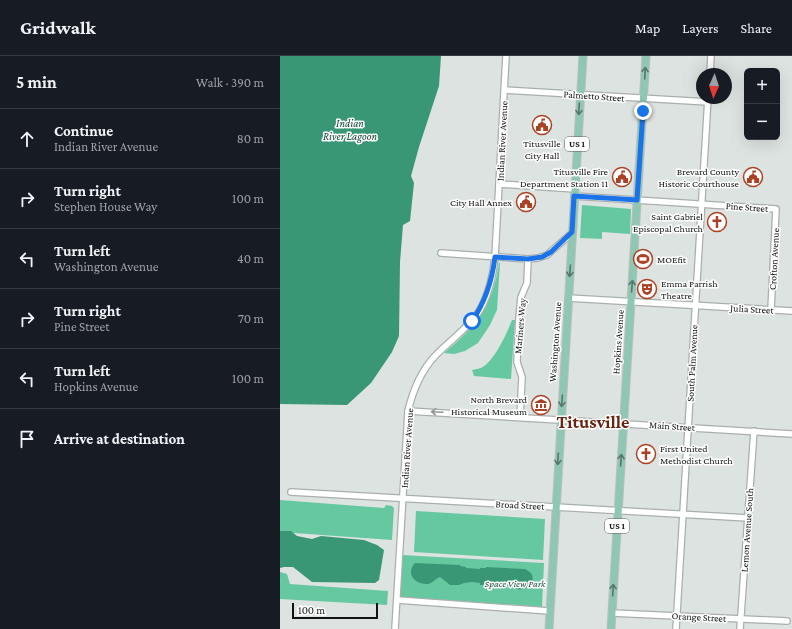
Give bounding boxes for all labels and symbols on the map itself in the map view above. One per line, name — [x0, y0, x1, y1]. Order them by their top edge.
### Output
one-way arrow — [641, 67, 648, 80]
north arrow — [696, 68, 732, 104]
street label: Palmetto Street — [563, 88, 626, 104]
street label: Indian River Avenue — [494, 100, 510, 181]
one-way arrow — [576, 102, 583, 115]
route end — [634, 102, 652, 120]
public building icon: Titusville City Hall — [531, 114, 553, 136]
water label: Indian River Lagoon — [323, 117, 377, 143]
road number: US 1 — [565, 137, 589, 151]
place label: Titusville City Hall — [523, 138, 561, 161]
place label: Titusville Fire Department Station 11 — [520, 166, 609, 189]
public building icon: Titusville Fire Department Station 11 — [611, 166, 633, 188]
place label: Brevard County Historic Courthouse — [659, 166, 740, 189]
public building icon: Brevard County Historic Courthouse — [742, 166, 764, 188]
public building icon: City Hall Annex — [515, 191, 537, 213]
place label: City Hall Annex — [450, 197, 512, 208]
street label: Pine Street — [725, 200, 769, 214]
place label: Saint Gabriel Episcopal Church — [633, 211, 704, 234]
church icon: Saint Gabriel Episcopal Church — [706, 211, 728, 233]
street label: Crofton Avenue — [767, 227, 781, 290]
sports icon: MOEfit — [632, 248, 654, 270]
place label: MOEfit — [657, 254, 687, 265]
one-way arrow — [566, 264, 573, 277]
theatre icon: Emma Parrish Theatre — [636, 278, 658, 300]
place label: Emma Parrish Theatre — [661, 278, 718, 301]
one-way arrow — [628, 280, 635, 293]
street label: Mariners Way — [512, 297, 528, 354]
street label: Washington Avenue — [547, 301, 563, 382]
street label: Julia Street — [729, 302, 775, 316]
street label: Hopkins Avenue — [610, 309, 626, 375]
route start — [463, 312, 481, 330]
street label: South Palm Avenue — [684, 324, 700, 402]
place label: North Brevard Historical Museum — [451, 394, 528, 417]
museum icon: North Brevard Historical Museum — [530, 394, 552, 416]
one-way arrow — [558, 394, 565, 407]
street label: Indian River Avenue — [399, 407, 415, 488]
one-way arrow — [431, 409, 444, 416]
district label: Titusville — [557, 412, 629, 432]
street label: Main Street — [649, 419, 696, 433]
church icon: First United Methodist Church — [635, 443, 657, 465]
place label: First United Methodist Church — [660, 443, 733, 466]
one-way arrow — [554, 452, 562, 465]
one-way arrow — [618, 454, 625, 467]
street label: Lemon Avenue South — [739, 487, 755, 573]
street label: Broad Street — [495, 498, 545, 512]
road number: US 1 — [605, 519, 629, 533]
park label: Space View Park — [485, 578, 546, 589]
one-way arrow — [610, 584, 617, 597]
scale bar — [292, 601, 378, 620]
street label: Orange Street — [671, 610, 727, 624]

